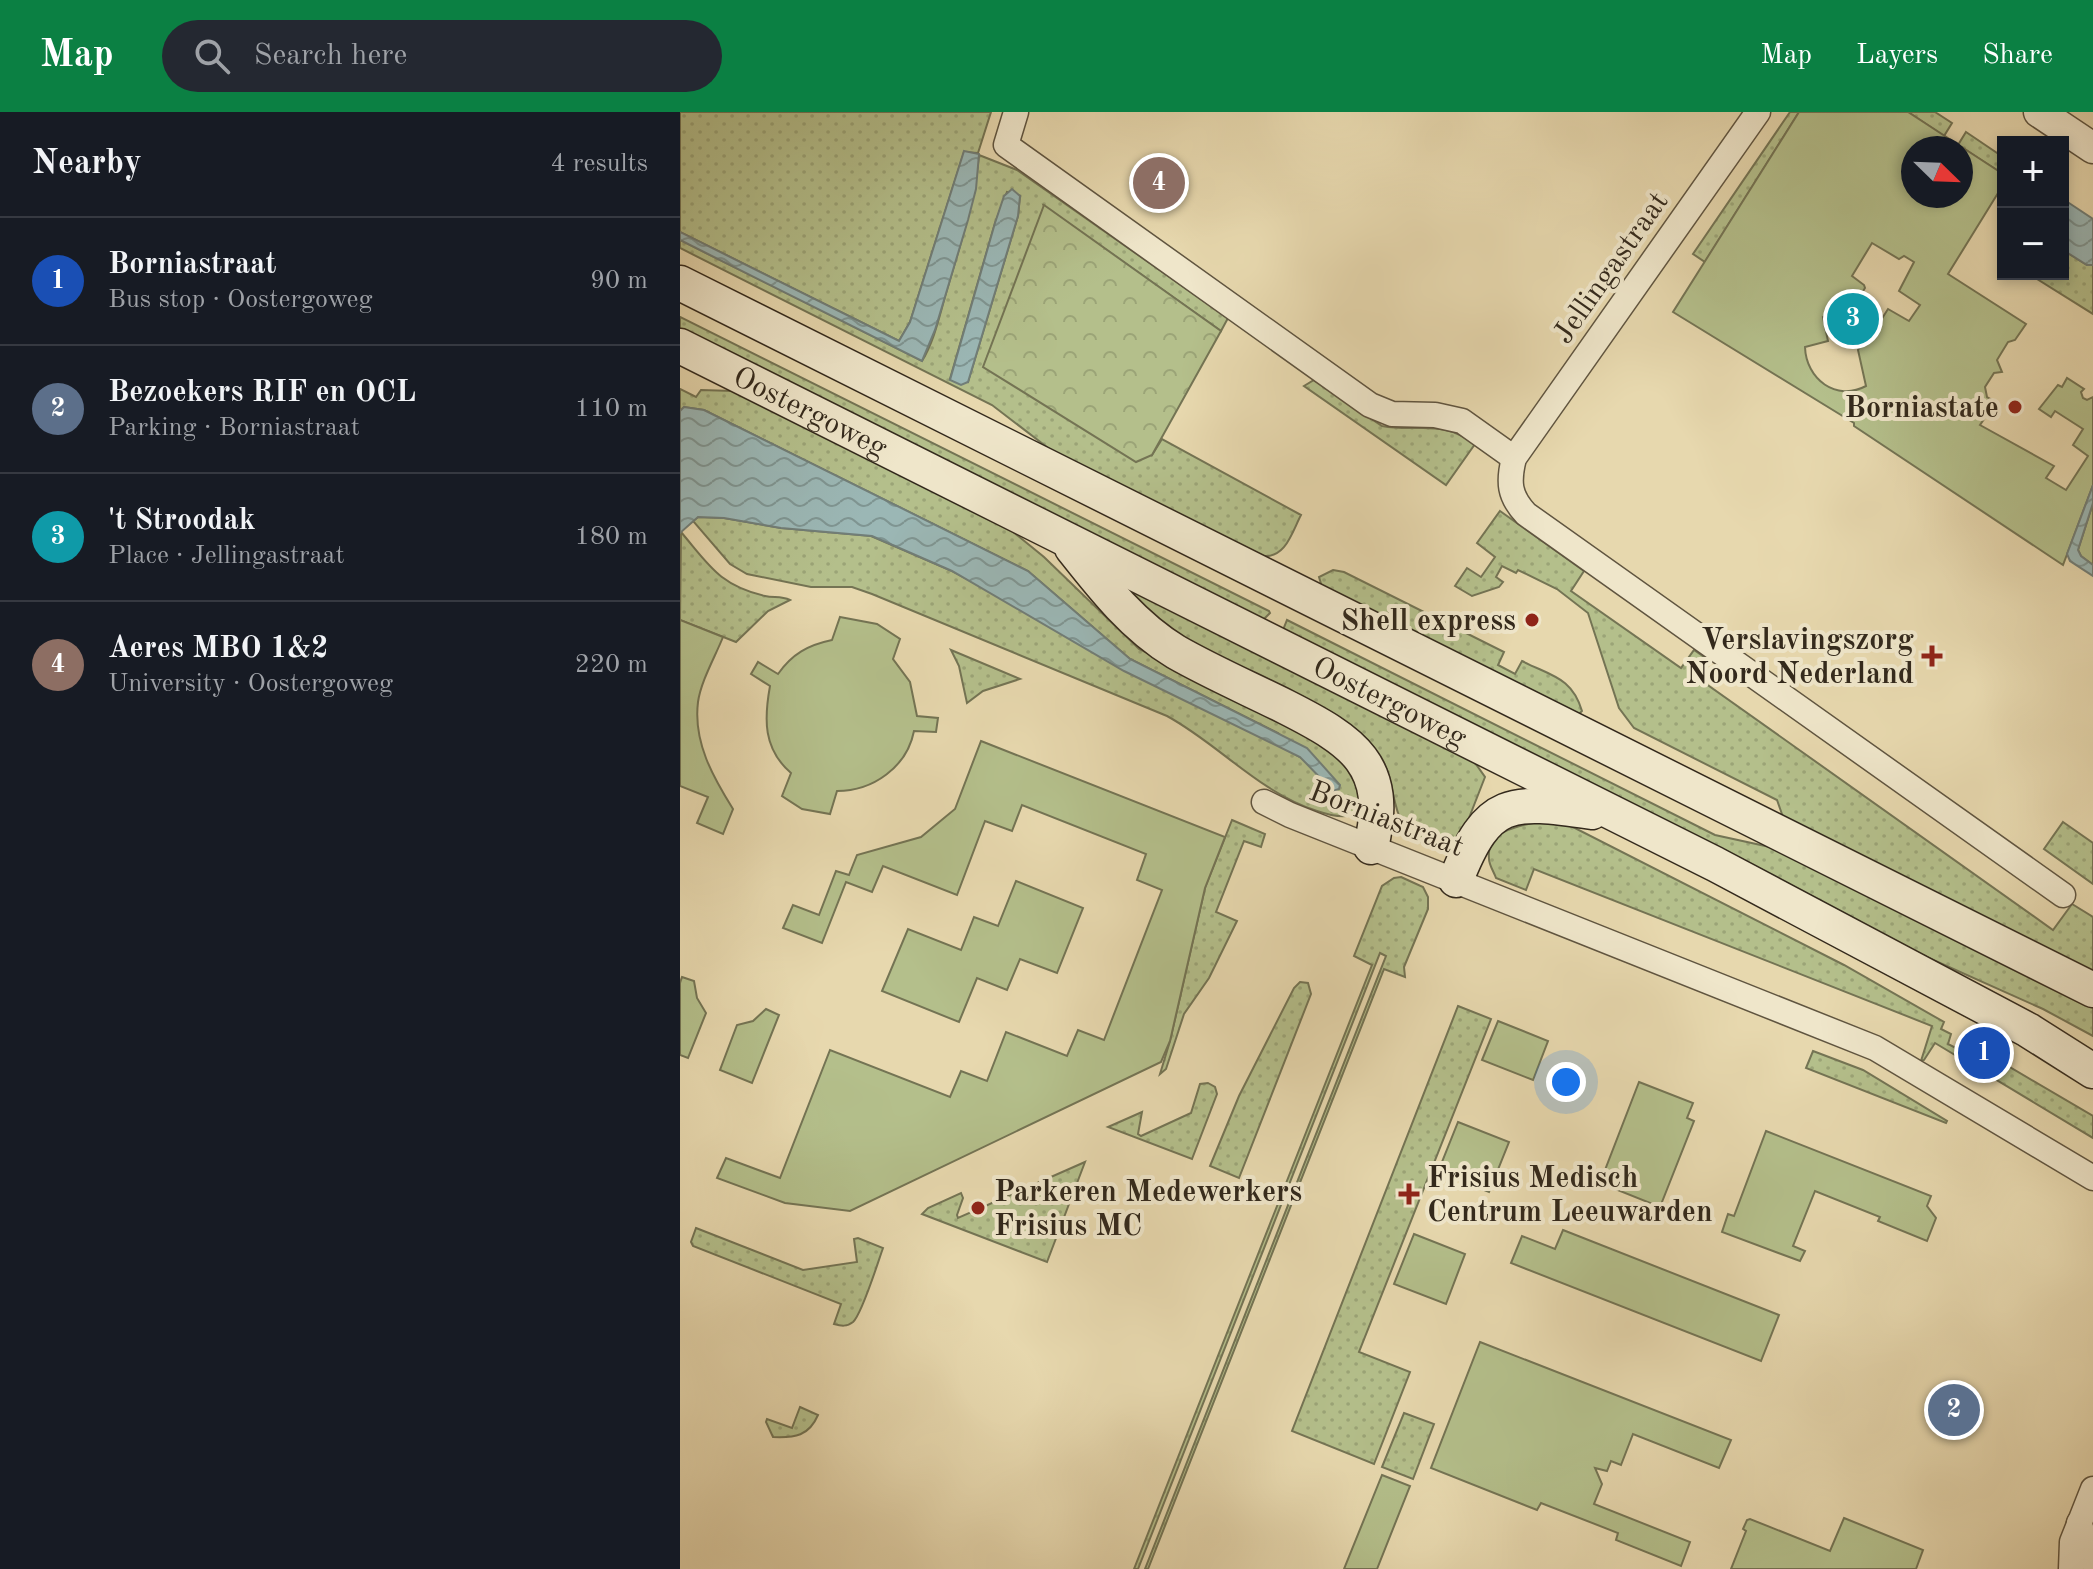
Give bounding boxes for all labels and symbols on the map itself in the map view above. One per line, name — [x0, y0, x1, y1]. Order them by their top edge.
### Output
north arrow — [1901, 136, 1973, 208]
pin: 4 — [1133, 153, 1185, 213]
street label: Jellingastraat — [1548, 187, 1675, 349]
pin: 3 — [1827, 289, 1879, 349]
street label: Oostergoweg — [728, 362, 892, 464]
place label: Borniastate — [1845, 394, 1999, 424]
marker: Borniastate — [2006, 398, 2024, 416]
place label: Shell express — [1341, 607, 1516, 637]
marker: Shell express — [1523, 611, 1541, 629]
place label: Verslavingszorg Noord Nederland — [1686, 626, 1914, 690]
marker: Verslavingszorg Noord Nederland — [1921, 645, 1943, 667]
street label: Oostergoweg — [1307, 652, 1471, 754]
street label: Borniastraat — [1305, 777, 1468, 863]
pin: 1 — [1958, 1023, 2010, 1083]
your location — [1546, 1062, 1586, 1102]
place label: Frisius Medisch Centrum Leeuwarden — [1427, 1164, 1713, 1228]
place label: Parkeren Medewerkers Frisius MC — [994, 1178, 1302, 1242]
marker: Frisius Medisch Centrum Leeuwarden — [1398, 1183, 1420, 1205]
marker: Parkeren Medewerkers Frisius MC — [969, 1199, 987, 1217]
pin: 2 — [1928, 1380, 1980, 1440]

